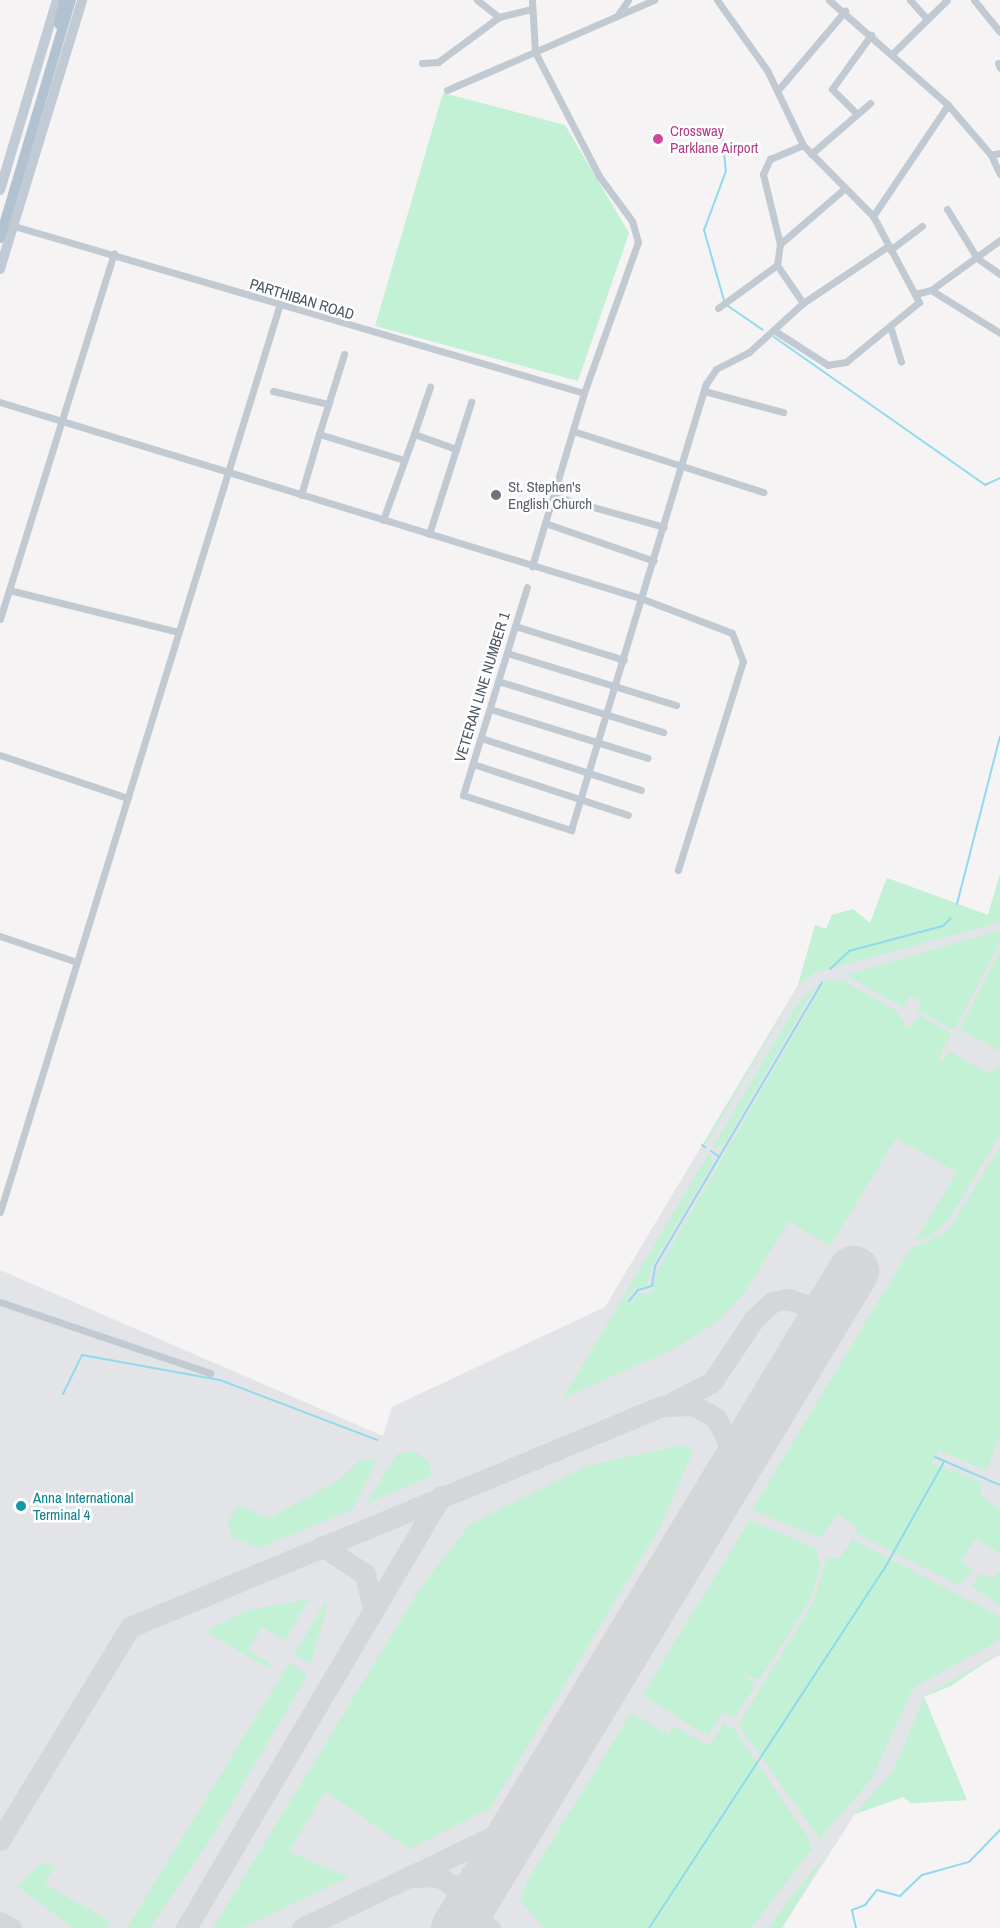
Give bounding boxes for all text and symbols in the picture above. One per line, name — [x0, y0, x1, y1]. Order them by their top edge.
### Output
place label: Crossway Parklane Airport — [670, 121, 759, 156]
marker: Crossway Parklane Airport — [651, 132, 665, 146]
street label: PARTHIBAN ROAD — [248, 275, 356, 323]
place label: St. Stephen's English Church — [508, 477, 592, 512]
marker: St. Stephen's English Church — [489, 488, 503, 502]
street label: VETERAN LINE NUMBER 1 — [451, 610, 513, 764]
place label: Anna International Terminal 4 — [33, 1488, 134, 1523]
marker: Anna International Terminal 4 — [14, 1499, 28, 1513]

